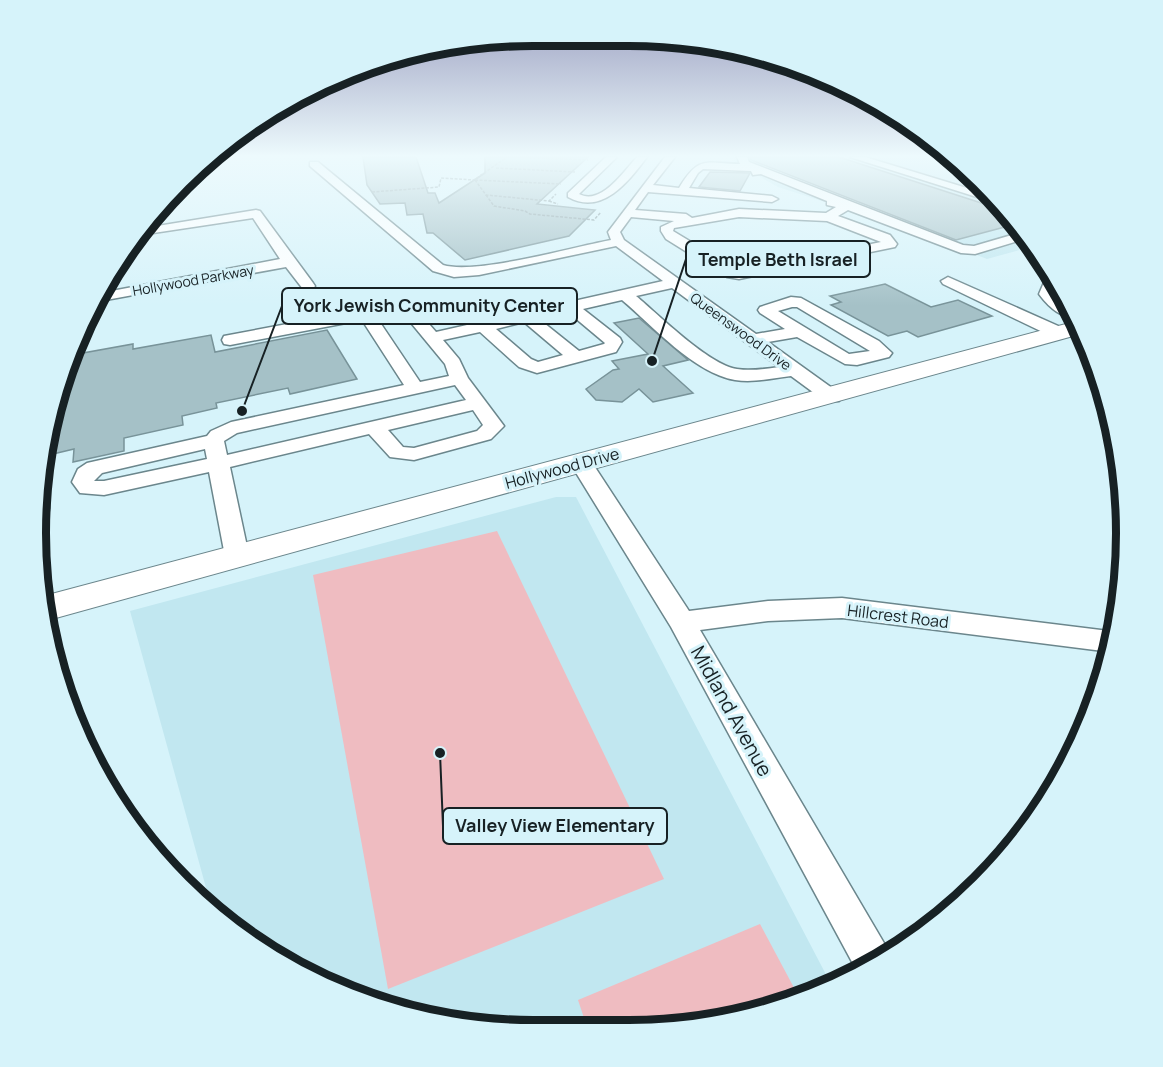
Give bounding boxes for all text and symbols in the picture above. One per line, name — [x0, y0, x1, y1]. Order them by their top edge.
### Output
callout: Temple Beth Israel — [686, 241, 870, 277]
text: Temple Beth Israel — [698, 247, 858, 271]
street label: Hollywood Parkway — [131, 260, 256, 300]
callout: York Jewish Community Center — [282, 288, 577, 324]
street label: Queenswood Drive — [687, 288, 795, 374]
text: York Jewish Community Center — [294, 293, 564, 317]
street label: Hollywood Drive — [502, 442, 622, 494]
street label: Hillcrest Road — [846, 599, 950, 633]
street label: Midland Avenue — [685, 641, 779, 781]
callout: Valley View Elementary — [443, 808, 667, 844]
text: Valley View Elementary — [455, 813, 655, 837]

